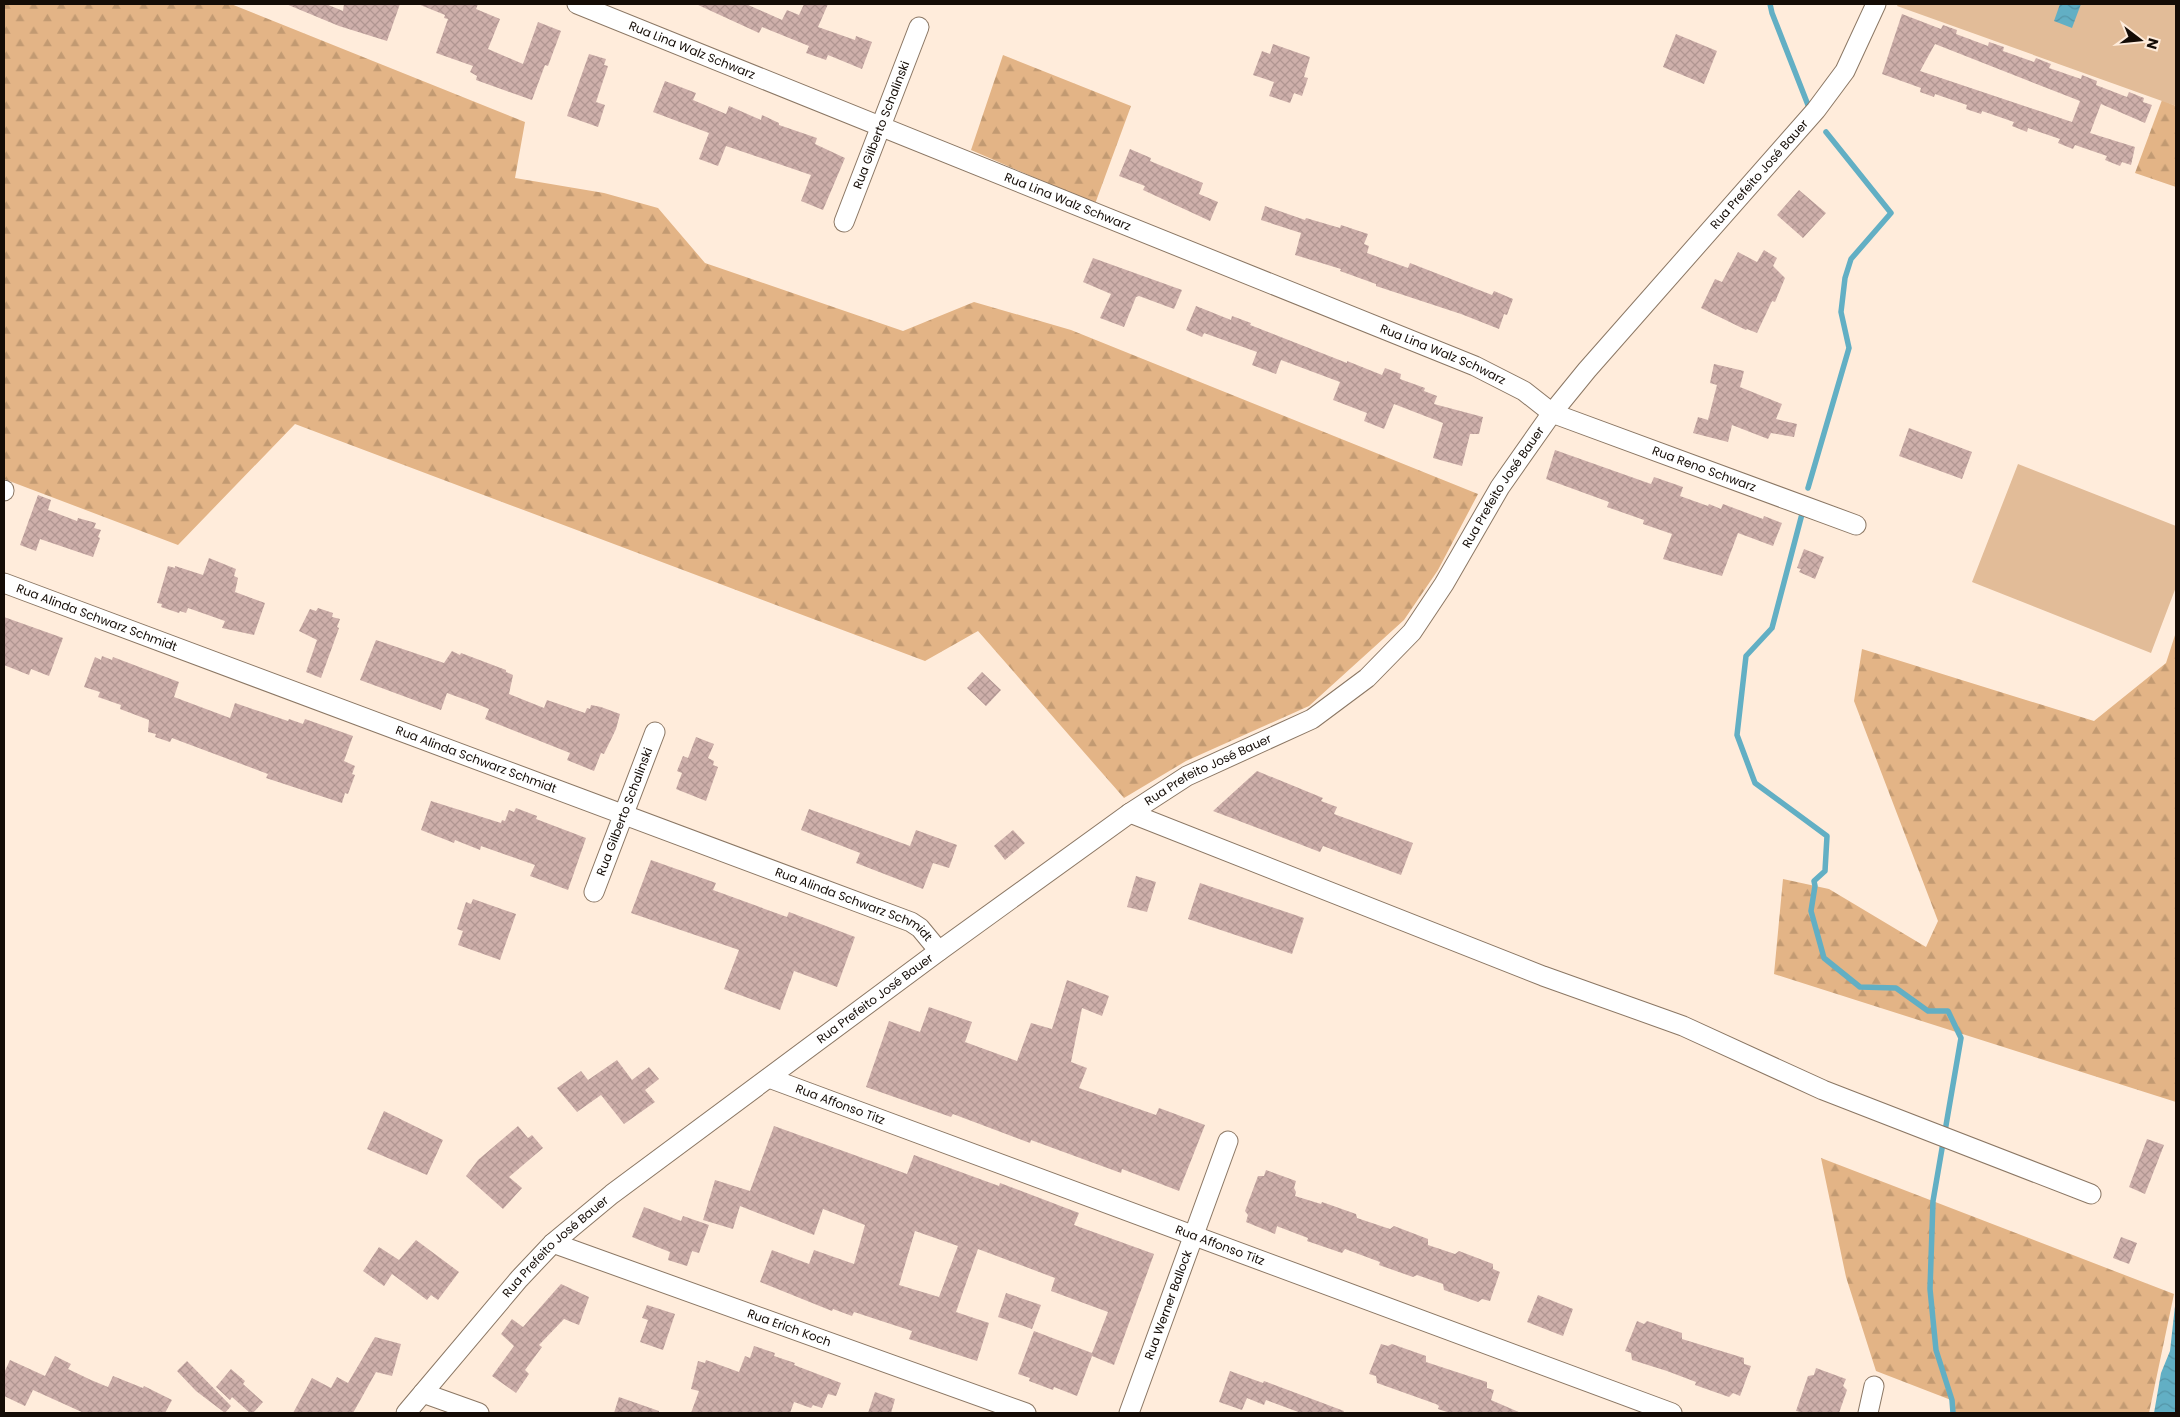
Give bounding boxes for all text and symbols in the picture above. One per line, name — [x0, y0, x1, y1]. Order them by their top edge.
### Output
north arrow — [2115, 15, 2165, 65]
street label: Rua Lina Walz Schwarz — [626, 17, 758, 83]
text: N — [2141, 36, 2164, 51]
street label: Rua Gilberto Schalinski — [849, 58, 913, 191]
street label: Rua Prefeito José Bauer — [1706, 115, 1812, 233]
street label: Rua Lina Walz Schwarz — [1002, 168, 1134, 234]
street label: Rua Lina Walz Schwarz — [1378, 320, 1509, 388]
street label: Rua Prefeito José Bauer — [1458, 423, 1548, 551]
street label: Rua Reno Schwarz — [1650, 442, 1759, 496]
street label: Rua Alinda Schwarz Schmidt — [14, 579, 180, 655]
street label: Rua Alinda Schwarz Schmidt — [393, 721, 559, 797]
street label: Rua Prefeito José Bauer — [1141, 729, 1274, 809]
street label: Rua Gilberto Schalinski — [592, 745, 656, 878]
street label: Rua Alinda Schwarz Schmidt — [773, 863, 937, 945]
street label: Rua Prefeito José Bauer — [813, 949, 937, 1047]
street label: Rua Affonso Titz — [793, 1080, 888, 1128]
street label: Rua Prefeito José Bauer — [498, 1191, 612, 1301]
street label: Rua Affonso Titz — [1173, 1220, 1267, 1269]
street label: Rua Werner Ballock — [1140, 1247, 1196, 1362]
street label: Rua Erich Koch — [745, 1305, 834, 1350]

